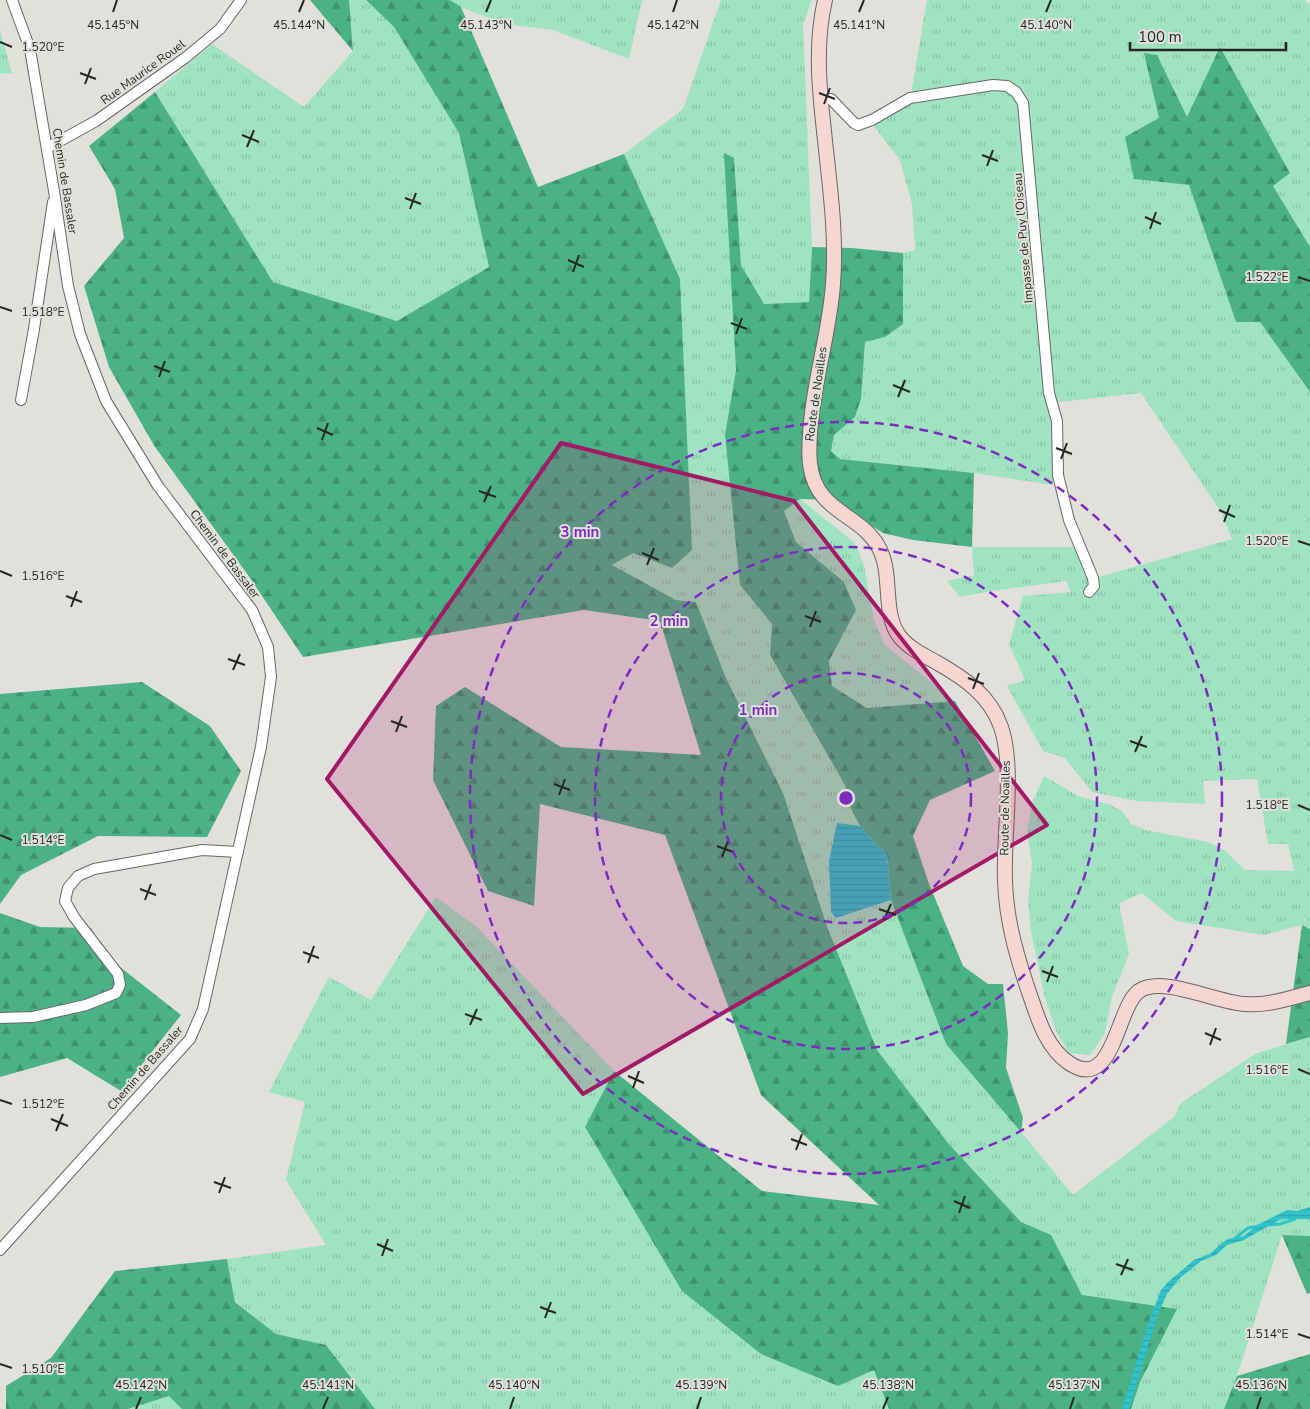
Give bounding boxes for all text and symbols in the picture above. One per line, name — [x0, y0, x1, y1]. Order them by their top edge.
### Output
text: 45.145°N — [87, 17, 139, 33]
text: 45.144°N — [273, 17, 325, 33]
text: 45.143°N — [460, 17, 512, 33]
text: 45.142°N — [647, 17, 699, 33]
text: 45.141°N — [833, 17, 885, 33]
text: 45.140°N — [1020, 17, 1072, 33]
scale bar — [1130, 20, 1286, 52]
text: 100 m — [1138, 27, 1182, 47]
street label: Rue Maurice Rouel — [98, 36, 189, 108]
text: 1.520°E — [22, 39, 64, 55]
street label: Chemin de Bassaler — [49, 127, 81, 236]
street label: Impasse de Puy l'Oiseau — [1009, 172, 1037, 304]
text: 1.522°E — [1246, 269, 1288, 285]
text: 1.518°E — [22, 304, 64, 320]
street label: Route de Noailles — [801, 345, 831, 442]
street label: Chemin de Bassaler — [186, 506, 264, 602]
text: 3 min — [561, 522, 599, 542]
text: 1.520°E — [1246, 533, 1288, 549]
text: 1.516°E — [22, 568, 64, 584]
text: 2 min — [650, 611, 688, 631]
text: 1 min — [739, 700, 777, 720]
street label: Route de Noailles — [996, 760, 1014, 856]
centre of rings — [837, 789, 855, 807]
text: 1.518°E — [1246, 797, 1288, 813]
text: 1.514°E — [22, 832, 64, 848]
street label: Chemin de Bassaler — [104, 1022, 187, 1114]
text: 1.516°E — [1246, 1062, 1288, 1078]
text: 1.512°E — [22, 1096, 64, 1112]
text: 1.514°E — [1246, 1326, 1288, 1342]
text: 1.510°E — [22, 1361, 64, 1377]
text: 45.142°N — [115, 1377, 167, 1393]
text: 45.141°N — [302, 1377, 354, 1393]
text: 45.140°N — [488, 1377, 540, 1393]
text: 45.139°N — [675, 1377, 727, 1393]
text: 45.138°N — [862, 1377, 914, 1393]
text: 45.137°N — [1048, 1377, 1100, 1393]
text: 45.136°N — [1235, 1377, 1287, 1393]

